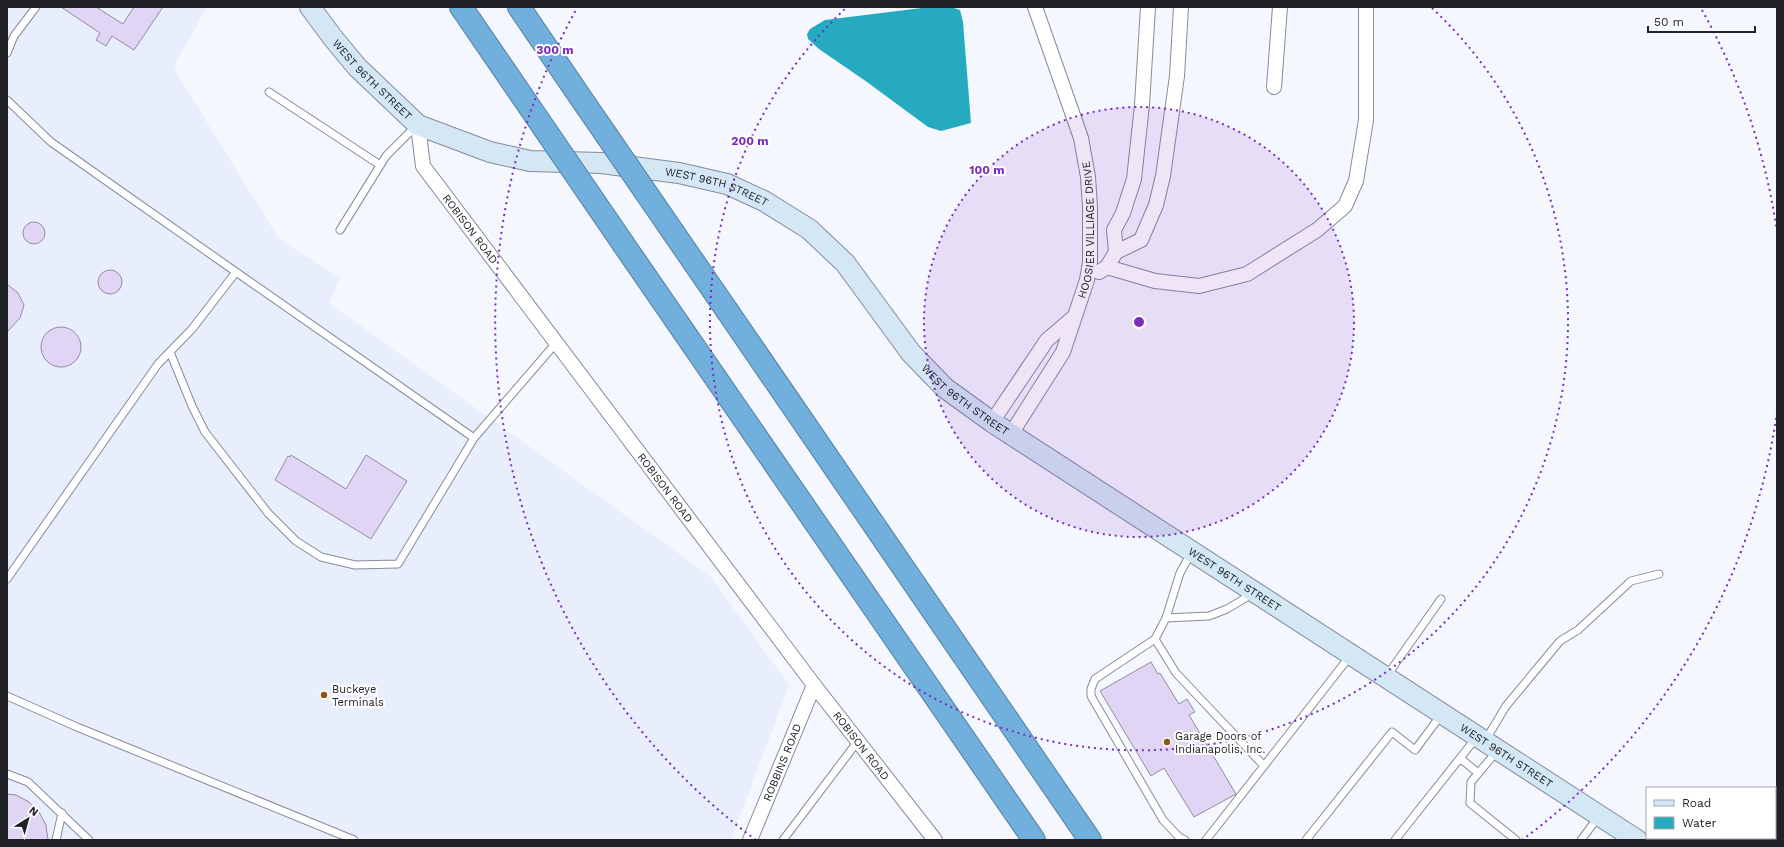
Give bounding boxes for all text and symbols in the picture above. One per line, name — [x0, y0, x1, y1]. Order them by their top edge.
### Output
scale bar — [1648, 8, 1755, 34]
text: 50 m — [1654, 15, 1684, 29]
street label: WEST 96TH STREET — [330, 37, 415, 123]
text: 300 m — [536, 43, 574, 57]
text: 200 m — [731, 134, 769, 148]
street label: HOOSIER VILLIAGE DRIVE — [1075, 160, 1097, 300]
text: 100 m — [969, 163, 1005, 177]
street label: WEST 96TH STREET — [664, 165, 771, 209]
street label: ROBISON ROAD — [440, 192, 501, 266]
centre of rings — [1132, 315, 1146, 329]
street label: WEST 96TH STREET — [919, 361, 1012, 438]
street label: ROBISON ROAD — [635, 450, 696, 525]
street label: WEST 96TH STREET — [1186, 544, 1284, 614]
place label: Buckeye Terminals — [332, 683, 384, 709]
marker: Buckeye Terminals — [319, 690, 329, 700]
street label: ROBISON ROAD — [830, 709, 892, 783]
street label: WEST 96TH STREET — [1458, 721, 1556, 790]
street label: ROBBINS ROAD — [760, 722, 804, 803]
place label: Garage Doors of Indianapolis, Inc. — [1175, 730, 1266, 756]
marker: Garage Doors of Indianapolis, Inc. — [1162, 737, 1172, 747]
legend — [1646, 787, 1776, 839]
text: Road — [1682, 796, 1711, 810]
north arrow — [8, 799, 48, 839]
text: N — [27, 804, 41, 819]
text: Water — [1682, 816, 1717, 830]

